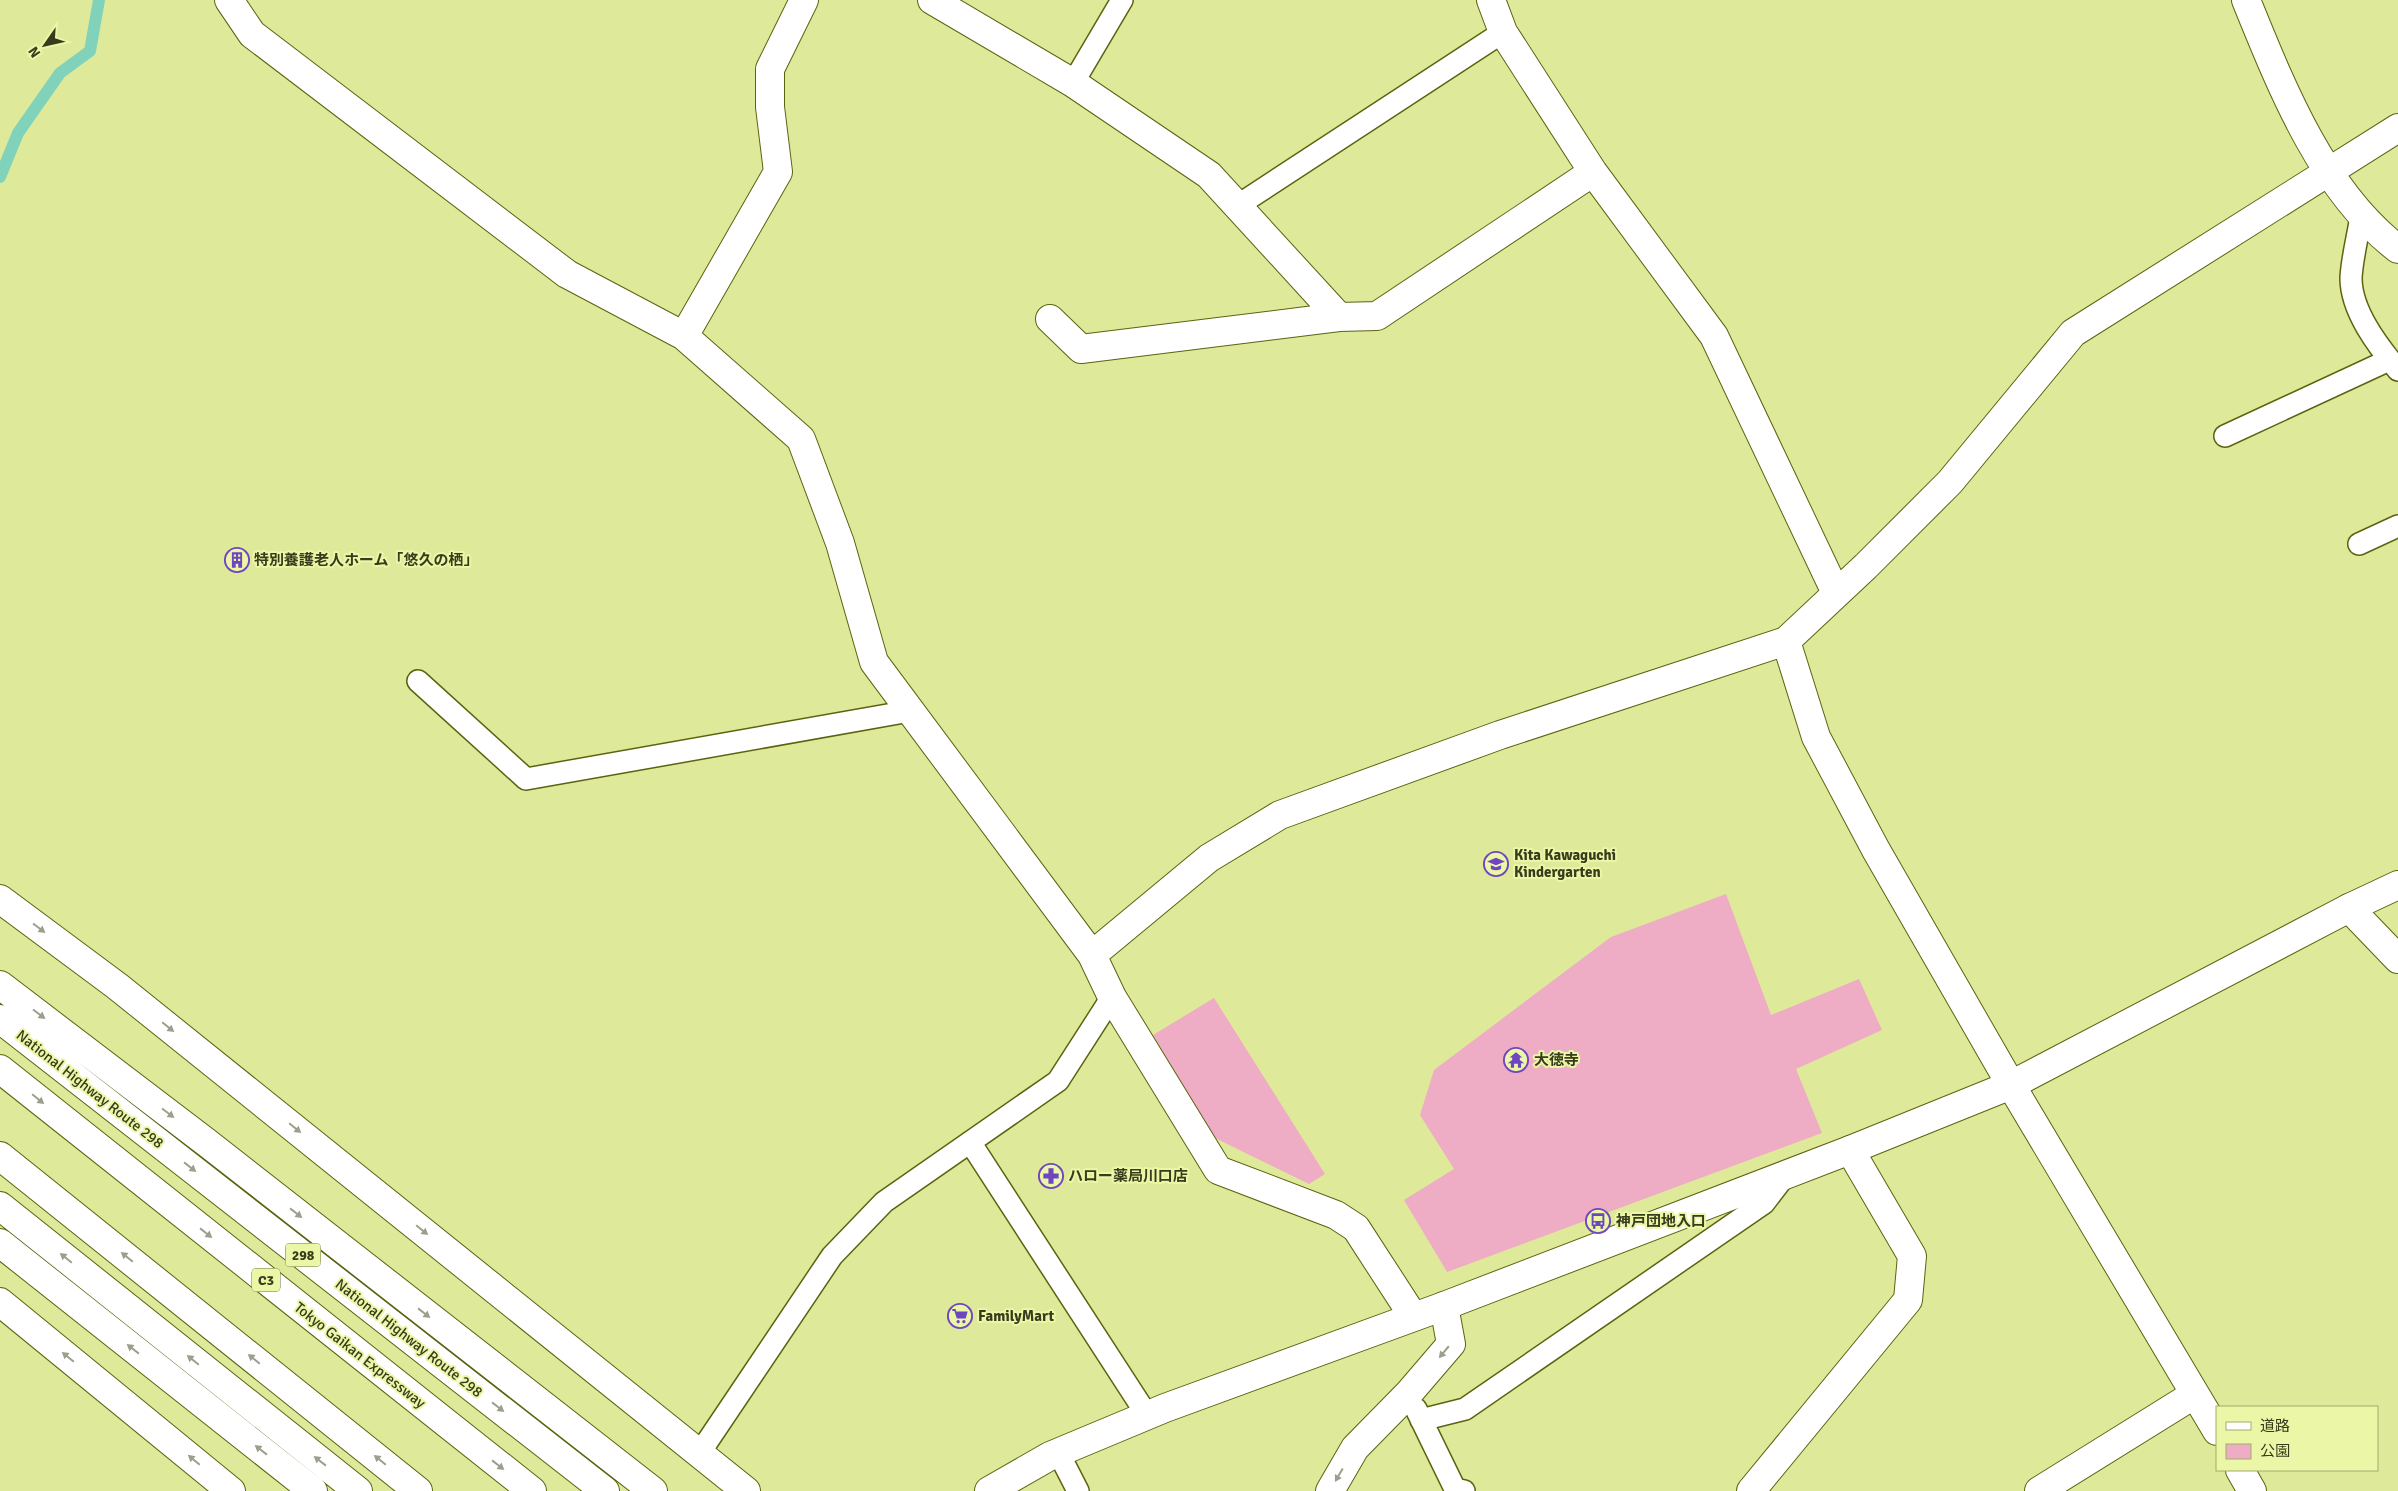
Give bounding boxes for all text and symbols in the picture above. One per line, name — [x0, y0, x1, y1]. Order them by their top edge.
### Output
north arrow — [20, 20, 70, 70]
text: N — [25, 43, 44, 61]
building icon: 特別養護老人ホーム「悠久の栖」 — [224, 547, 250, 573]
place label: 特別養護老人ホーム「悠久の栖」 — [254, 551, 479, 569]
place label: Kita Kawaguchi Kindergarten — [1514, 846, 1616, 881]
school or university icon: Kita Kawaguchi Kindergarten — [1483, 851, 1509, 877]
one-way arrow — [32, 923, 46, 933]
one-way arrow — [32, 1009, 45, 1020]
one-way arrow — [161, 1021, 174, 1032]
street label: National Highway Route 298 — [13, 1026, 167, 1152]
temple icon: 大徳寺 — [1503, 1047, 1529, 1073]
place label: 大徳寺 — [1534, 1051, 1579, 1069]
one-way arrow — [31, 1094, 44, 1105]
one-way arrow — [161, 1108, 175, 1118]
one-way arrow — [288, 1123, 301, 1134]
one-way arrow — [183, 1162, 196, 1173]
pharmacy icon: ハロー薬局川口店 — [1038, 1163, 1064, 1189]
place label: ハロー薬局川口店 — [1068, 1167, 1188, 1185]
one-way arrow — [289, 1207, 302, 1218]
bus stop icon: 神戸団地入口 — [1585, 1208, 1611, 1234]
place label: 神戸団地入口 — [1615, 1212, 1706, 1230]
one-way arrow — [415, 1224, 428, 1235]
one-way arrow — [200, 1228, 213, 1239]
road number: 298 — [286, 1244, 320, 1266]
one-way arrow — [121, 1251, 134, 1262]
one-way arrow — [60, 1253, 73, 1264]
road number: C3 — [252, 1268, 280, 1292]
street label: National Highway Route 298 — [332, 1275, 486, 1401]
street label: Tokyo Gaikan Expressway — [291, 1298, 429, 1412]
supermarket icon: FamilyMart — [947, 1303, 973, 1329]
one-way arrow — [417, 1307, 430, 1318]
place label: FamilyMart — [978, 1307, 1054, 1325]
one-way arrow — [127, 1344, 140, 1354]
one-way arrow — [1439, 1345, 1450, 1358]
one-way arrow — [62, 1351, 75, 1362]
one-way arrow — [248, 1353, 261, 1364]
one-way arrow — [187, 1354, 200, 1365]
one-way arrow — [491, 1402, 504, 1413]
legend — [2216, 1406, 2378, 1471]
text: 道路 — [2260, 1417, 2290, 1435]
text: 公園 — [2260, 1442, 2290, 1460]
one-way arrow — [255, 1444, 268, 1455]
one-way arrow — [188, 1454, 201, 1465]
one-way arrow — [314, 1455, 327, 1466]
one-way arrow — [374, 1455, 387, 1466]
one-way arrow — [492, 1459, 505, 1470]
one-way arrow — [1335, 1468, 1344, 1481]

